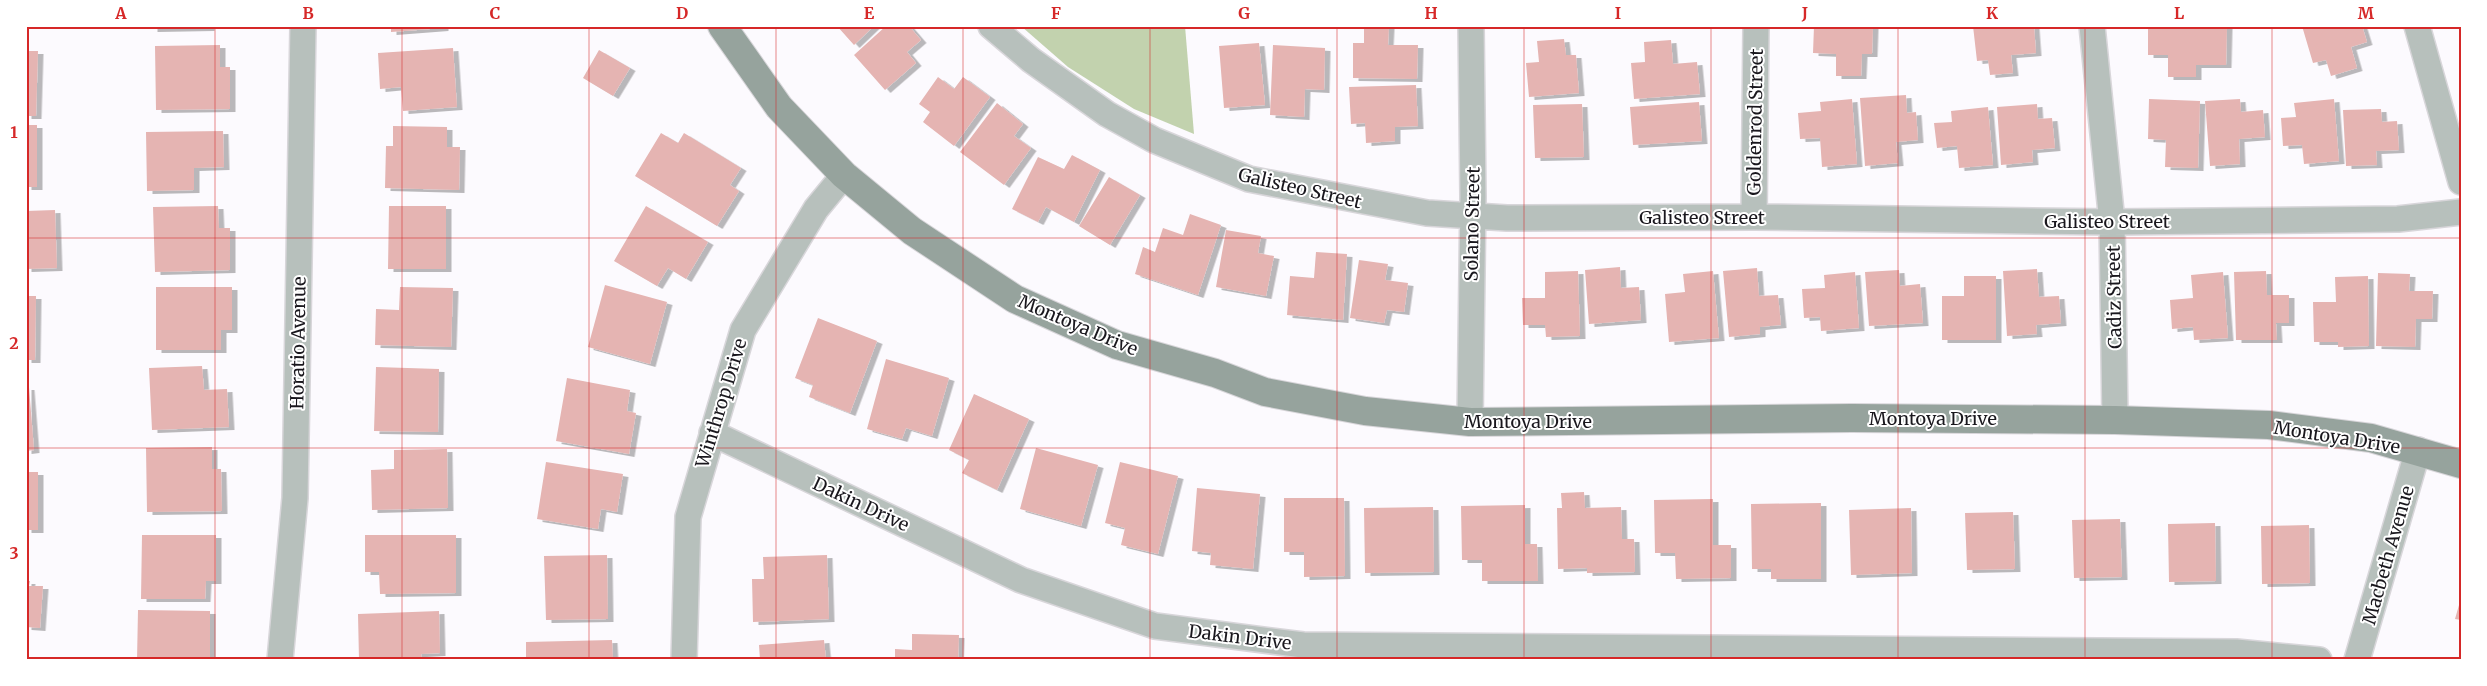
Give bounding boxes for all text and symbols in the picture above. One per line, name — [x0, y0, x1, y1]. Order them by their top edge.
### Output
text: A — [114, 3, 127, 23]
text: B — [302, 3, 314, 23]
text: C — [490, 3, 500, 23]
text: D — [676, 3, 688, 23]
text: E — [864, 3, 875, 23]
text: F — [1051, 3, 1061, 23]
text: G — [1238, 3, 1250, 23]
text: H — [1424, 3, 1438, 23]
text: I — [1615, 3, 1621, 23]
text: J — [1801, 3, 1808, 23]
text: K — [1986, 3, 1998, 23]
text: L — [2174, 3, 2184, 23]
text: M — [2358, 3, 2375, 23]
street label: Goldenrod Street — [1742, 48, 1768, 196]
text: 1 — [10, 122, 18, 142]
street label: Galisteo Street — [1236, 163, 1364, 213]
street label: Solano Street — [1460, 166, 1484, 282]
street label: Galisteo Street — [1639, 206, 1765, 229]
street label: Galisteo Street — [2044, 210, 2170, 233]
street label: Cadiz Street — [2102, 245, 2126, 349]
street label: Horatio Avenue — [285, 276, 311, 410]
street label: Montoya Drive — [1015, 289, 1141, 361]
text: 2 — [9, 333, 19, 353]
street label: Winthrop Drive — [690, 335, 752, 472]
street label: Montoya Drive — [1869, 407, 1997, 430]
street label: Montoya Drive — [1464, 410, 1592, 433]
street label: Montoya Drive — [2272, 416, 2402, 458]
street label: Dakin Drive — [809, 472, 913, 536]
street label: Macbeth Avenue — [2357, 483, 2419, 627]
text: 3 — [9, 543, 19, 563]
street label: Dakin Drive — [1187, 619, 1293, 655]

